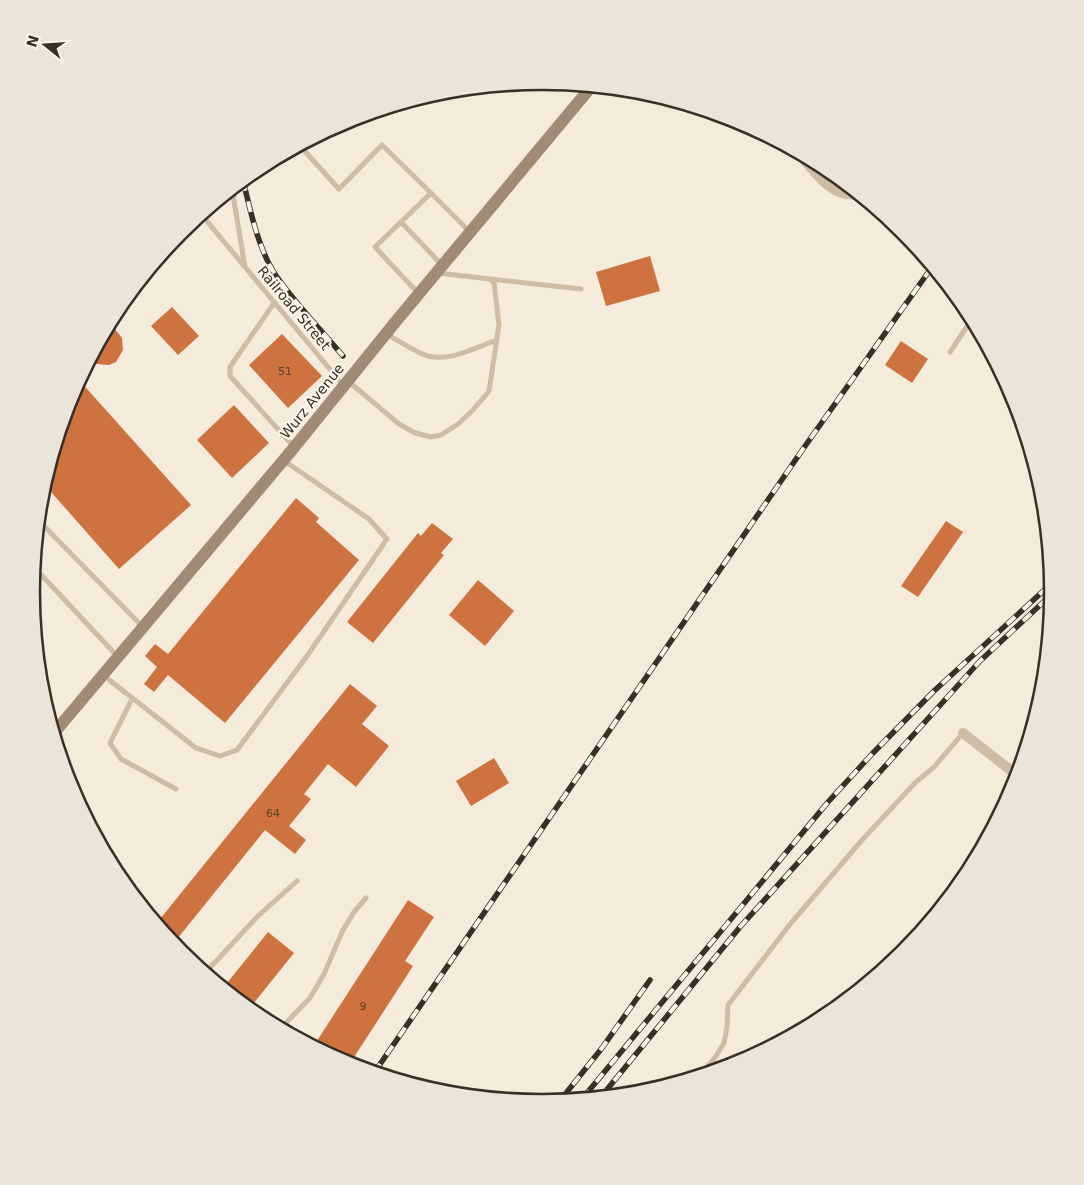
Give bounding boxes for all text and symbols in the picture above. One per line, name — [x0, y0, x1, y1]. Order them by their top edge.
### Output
north arrow — [20, 20, 70, 70]
text: N — [23, 33, 42, 49]
street label: Railroad Street — [254, 263, 334, 353]
street label: Wurz Avenue — [277, 360, 347, 442]
house number: 51 — [278, 365, 292, 378]
house number: 64 — [266, 807, 280, 820]
house number: 9 — [360, 1000, 367, 1013]

